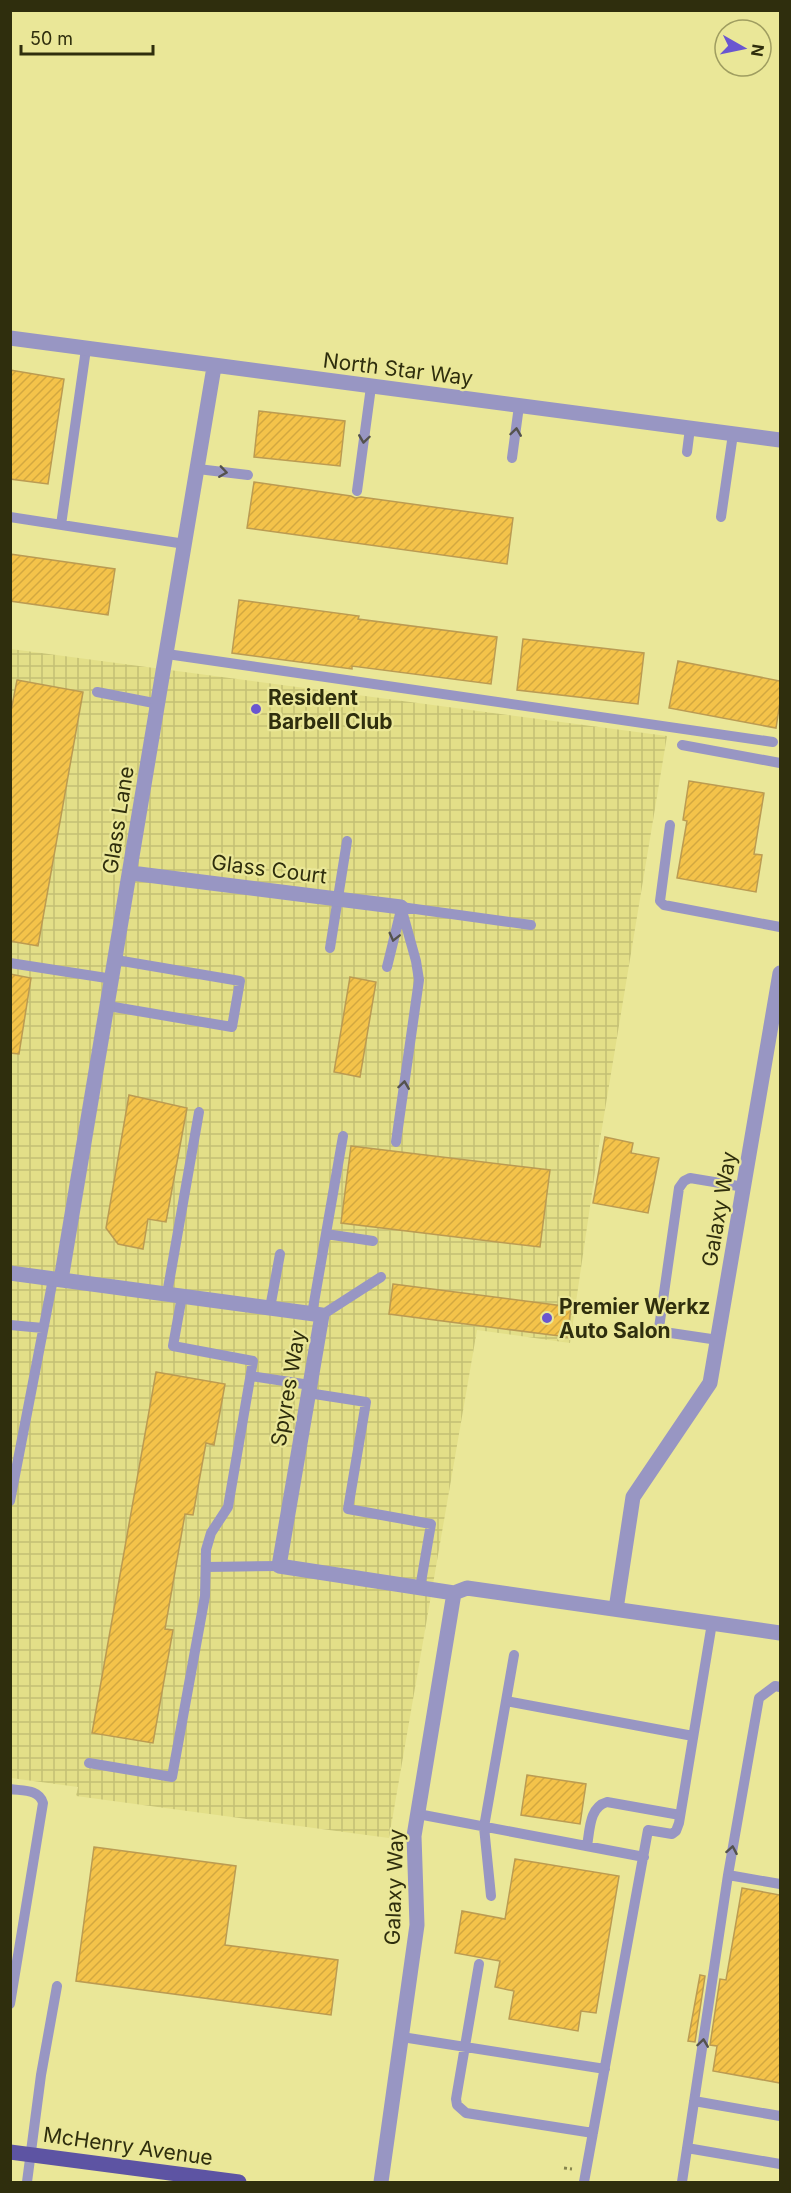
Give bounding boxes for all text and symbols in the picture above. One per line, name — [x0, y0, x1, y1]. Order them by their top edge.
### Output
scale bar — [21, 18, 153, 56]
north arrow — [713, 18, 773, 78]
text: 50 m — [30, 28, 73, 49]
text: N — [747, 43, 769, 58]
street label: North Star Way — [322, 347, 475, 391]
one-way arrow — [509, 428, 521, 437]
one-way arrow — [359, 434, 371, 443]
one-way arrow — [218, 465, 228, 478]
place label: Resident Barbell Club — [268, 685, 393, 734]
marker: Resident Barbell Club — [249, 702, 263, 716]
street label: Glass Lane — [97, 764, 139, 876]
street label: Glass Court — [210, 850, 328, 888]
one-way arrow — [388, 932, 401, 942]
one-way arrow — [397, 1080, 409, 1089]
street label: Galaxy Way — [697, 1149, 741, 1269]
place label: Premier Werkz Auto Salon — [559, 1294, 710, 1343]
marker: Premier Werkz Auto Salon — [540, 1311, 554, 1325]
street label: Spyres Way — [265, 1328, 311, 1448]
street label: Galaxy Way — [379, 1828, 409, 1946]
one-way arrow — [725, 1846, 738, 1856]
one-way arrow — [696, 2038, 708, 2048]
street label: McHenry Avenue — [42, 2122, 214, 2170]

